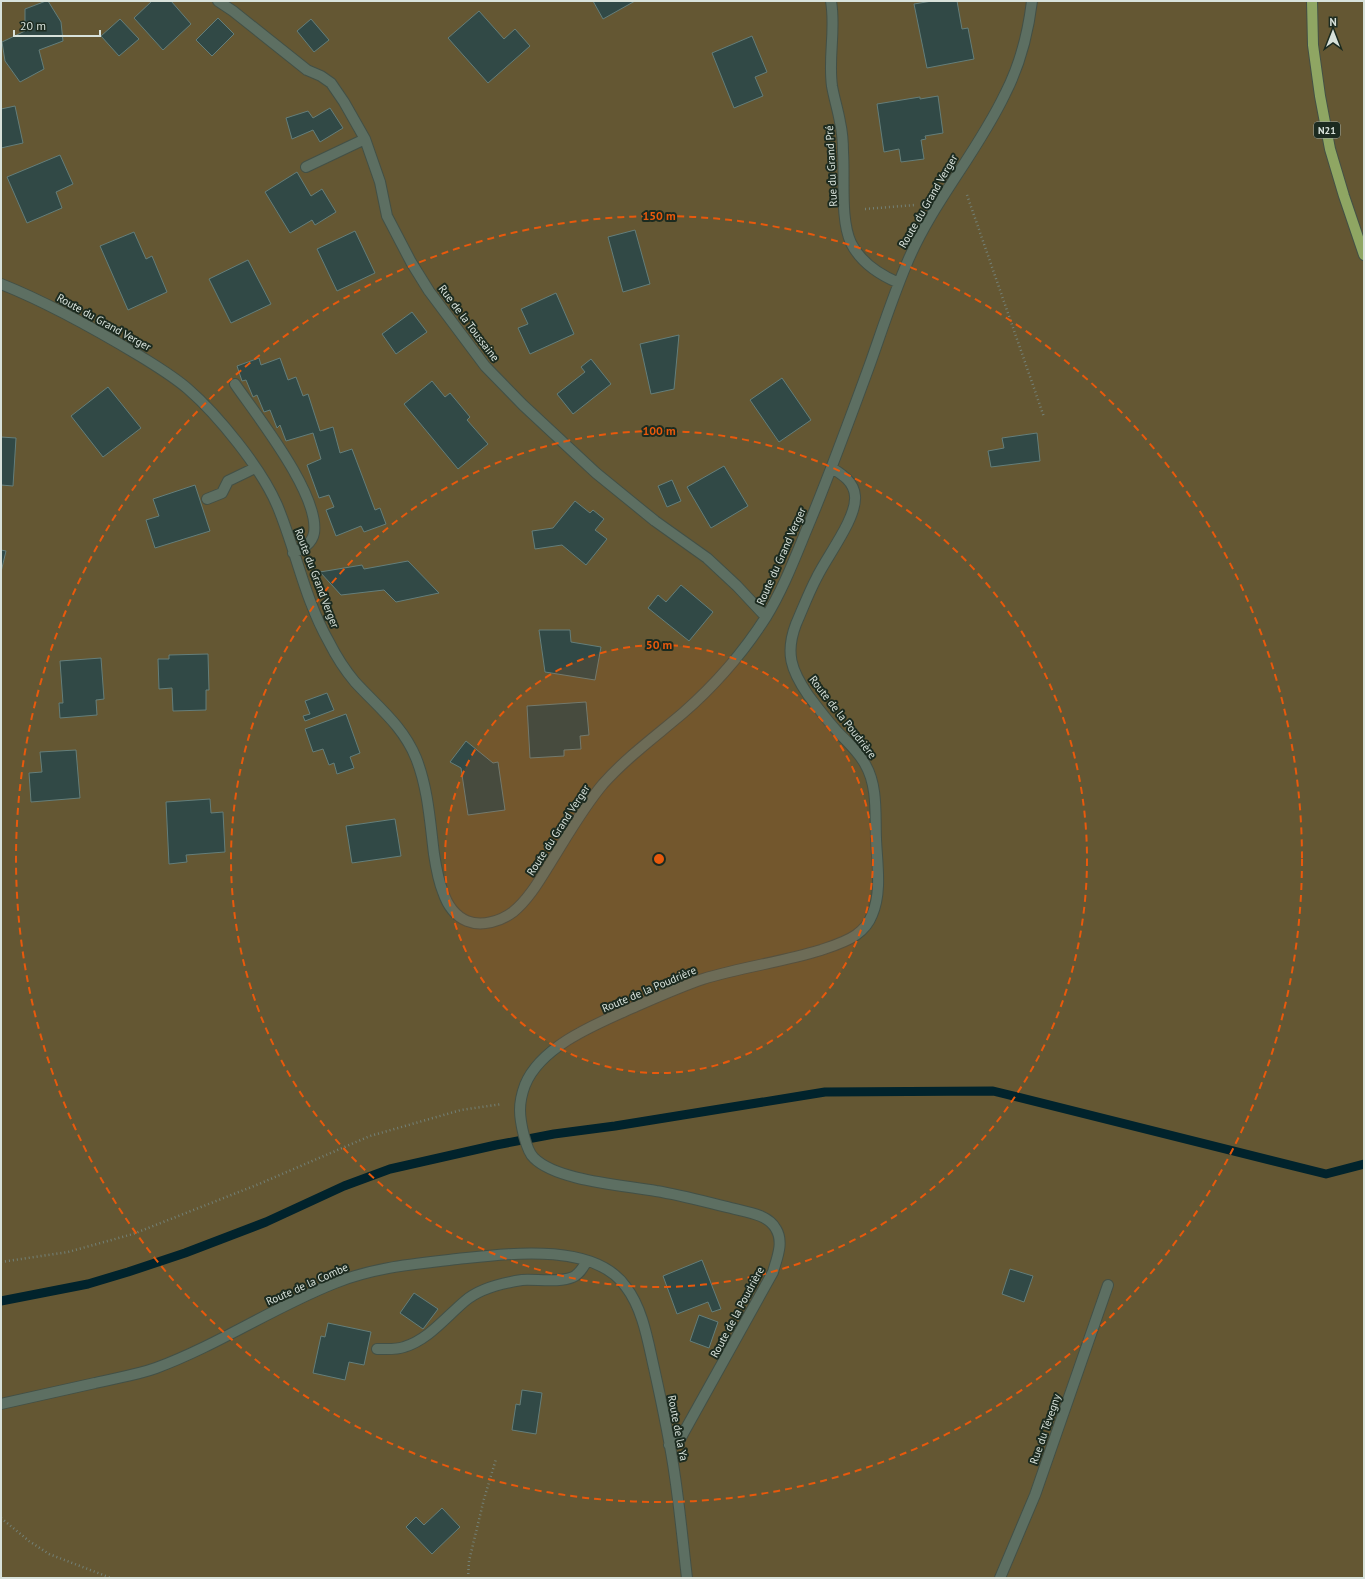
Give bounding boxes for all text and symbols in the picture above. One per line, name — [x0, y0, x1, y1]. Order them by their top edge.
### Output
scale bar — [14, 12, 100, 38]
north arrow — [1313, 12, 1353, 52]
text: N — [1329, 15, 1337, 29]
text: 20 m — [20, 18, 46, 33]
road number: N21 — [1314, 122, 1340, 138]
street label: Rue du Grand Pré — [822, 125, 840, 207]
street label: Route du Grand Verger — [896, 152, 961, 250]
text: 150 m — [642, 208, 676, 223]
street label: Rue de la Toussaine — [436, 282, 503, 364]
street label: Route du Grand Verger — [55, 290, 154, 354]
text: 100 m — [642, 423, 676, 438]
street label: Route du Grand Verger — [753, 505, 809, 607]
street label: Route du Grand Verger — [292, 526, 343, 630]
text: 50 m — [646, 637, 672, 652]
street label: Route de la Poudrière — [806, 673, 880, 761]
street label: Route du Grand Verger — [523, 782, 593, 878]
centre of rings — [652, 852, 666, 866]
street label: Route de la Poudrière — [600, 963, 699, 1015]
street label: Route de la Combe — [264, 1259, 351, 1308]
street label: Route de la Poudrière — [707, 1264, 767, 1360]
street label: Rue du Tévegny — [1026, 1391, 1064, 1466]
street label: Route de la Ya — [665, 1394, 691, 1462]

